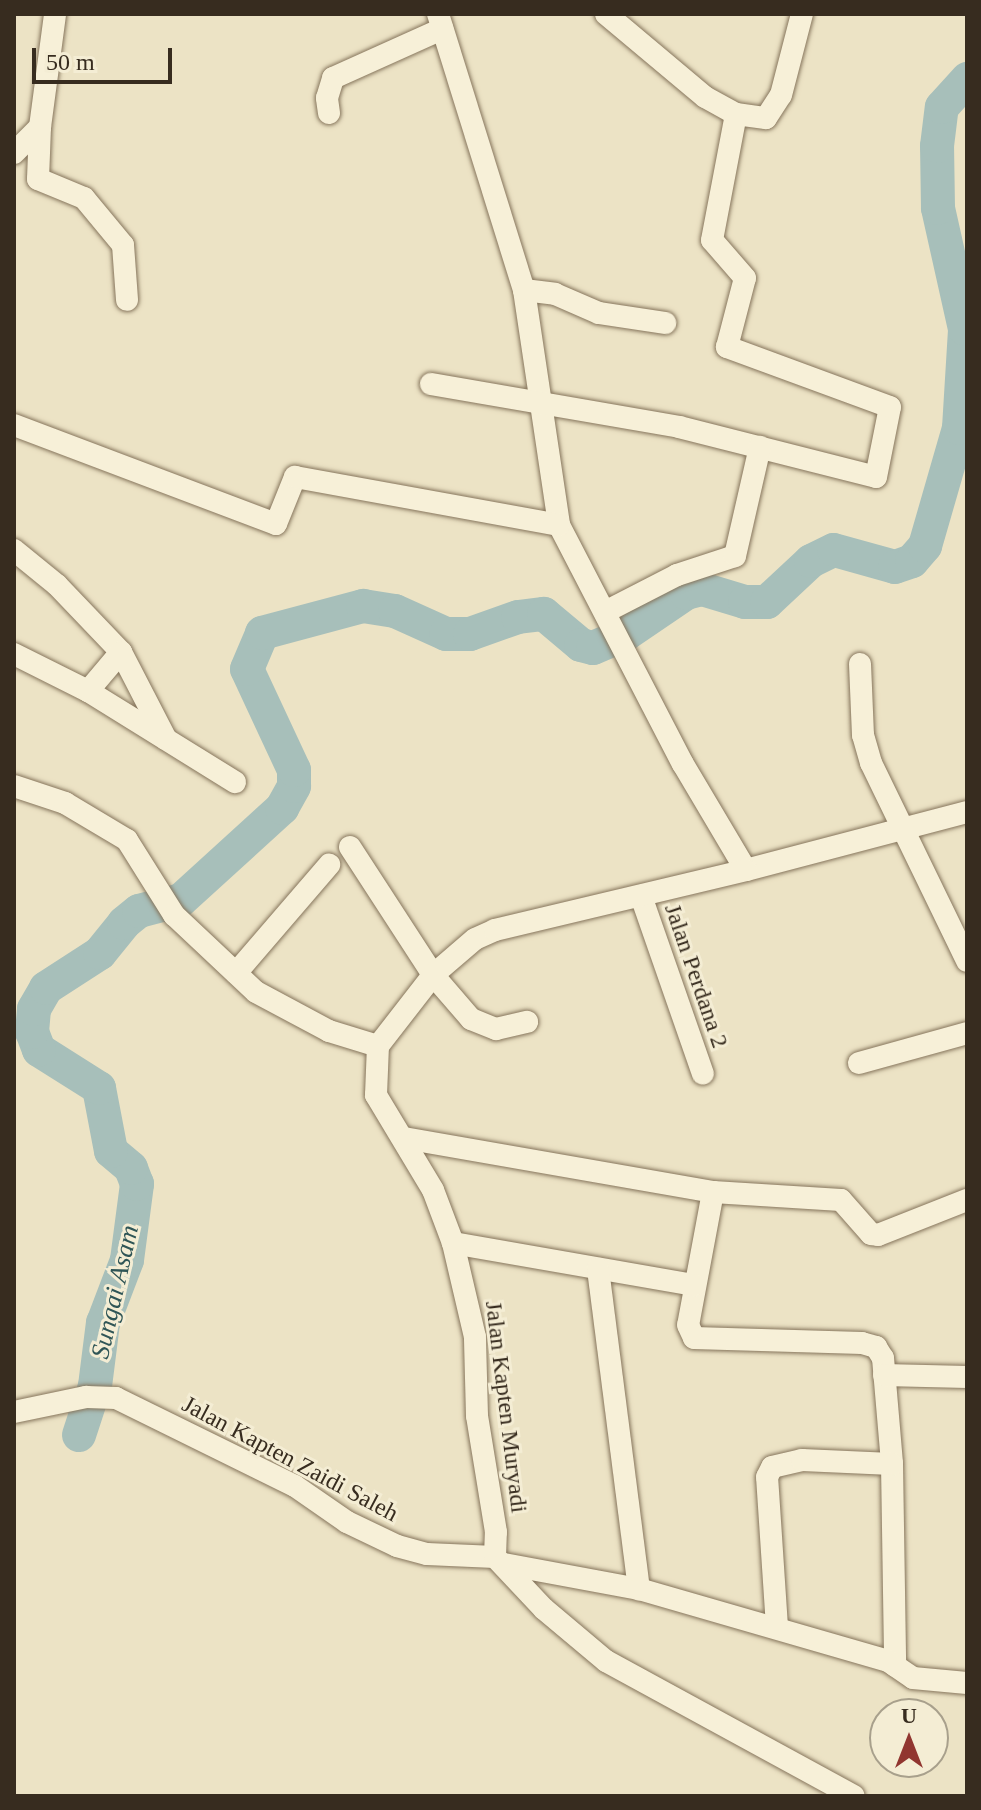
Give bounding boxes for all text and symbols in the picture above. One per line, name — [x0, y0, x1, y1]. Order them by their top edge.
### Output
scale bar — [36, 32, 176, 82]
text: 50 m — [46, 49, 95, 75]
street label: Jalan Perdana 2 — [658, 900, 734, 1052]
water label: Sungai Asam — [84, 1222, 146, 1362]
street label: Jalan Kapten Muryadi — [479, 1299, 533, 1515]
street label: Jalan Kapten Zaidi Saleh — [177, 1390, 403, 1528]
north arrow — [869, 1698, 949, 1778]
text: U — [901, 1703, 917, 1728]

